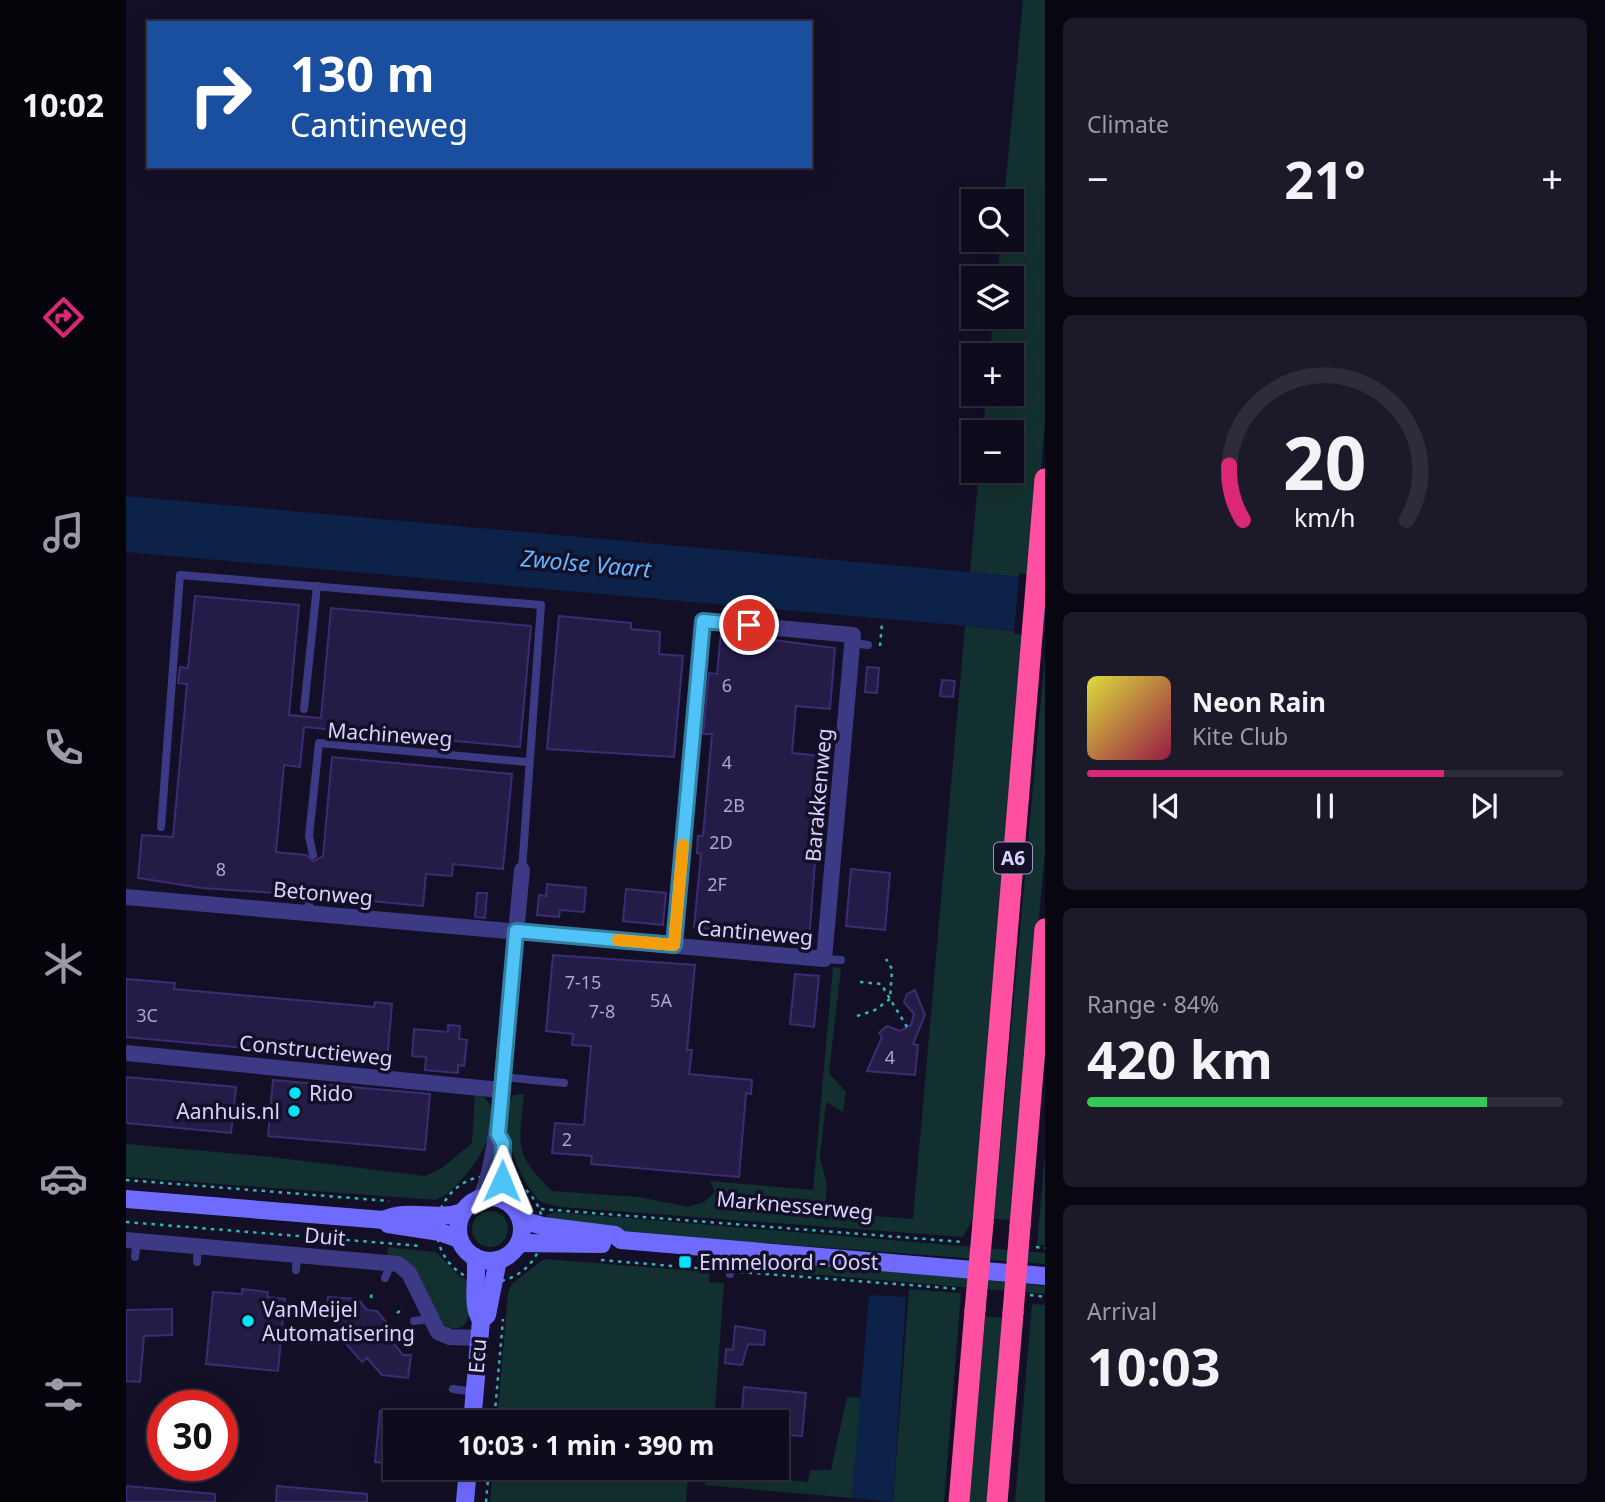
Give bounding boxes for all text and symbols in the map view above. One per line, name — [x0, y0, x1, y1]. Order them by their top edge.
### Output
text: 130 m — [290, 40, 435, 106]
icon: right — [175, 49, 266, 140]
text: 10:02 — [22, 83, 104, 126]
text: Cantineweg — [290, 103, 468, 146]
text: Climate — [1087, 108, 1169, 140]
text: 21° — [1284, 143, 1366, 214]
text: − — [1087, 152, 1109, 204]
text: + — [1541, 152, 1563, 204]
map controls — [961, 189, 1024, 483]
button: search — [961, 189, 1024, 252]
button: layers — [961, 266, 1024, 329]
icon: directions — [39, 293, 88, 342]
button: + — [961, 343, 1024, 406]
text: 20 — [1283, 413, 1367, 512]
button: − — [961, 420, 1024, 483]
text: km/h — [1294, 500, 1356, 534]
icon: music — [39, 508, 88, 557]
water label: Zwolse Vaart — [519, 541, 654, 585]
pin — [719, 595, 779, 655]
icon: arrive — [730, 606, 768, 644]
house number: 6 — [722, 673, 732, 697]
text: Neon Rain — [1192, 684, 1326, 720]
street label: Machineweg — [327, 716, 453, 752]
text: Kite Club — [1192, 720, 1288, 752]
icon: phone — [39, 723, 88, 772]
street label: Barakkenweg — [798, 727, 838, 863]
house number: 4 — [722, 750, 732, 774]
icon: previous — [1147, 787, 1185, 825]
icon: pause — [1306, 787, 1344, 825]
icon: next — [1465, 787, 1503, 825]
house number: 2B — [723, 793, 745, 817]
house number: 2D — [709, 830, 733, 854]
road number: A6 — [994, 842, 1032, 874]
house number: 8 — [216, 857, 226, 881]
house number: 2F — [707, 872, 727, 896]
street label: Betonweg — [272, 875, 374, 911]
street label: Cantineweg — [696, 913, 814, 951]
icon: climate — [39, 939, 88, 988]
house number: 7-15 — [565, 970, 601, 994]
house number: 5A — [650, 988, 672, 1012]
text: Range · 84% — [1087, 988, 1219, 1020]
house number: 7-8 — [589, 999, 615, 1023]
house number: 3C — [136, 1003, 158, 1027]
text: 420 km — [1087, 1023, 1273, 1094]
street label: Constructieweg — [238, 1028, 394, 1072]
house number: 4 — [885, 1045, 895, 1069]
place label: Rido — [309, 1079, 353, 1107]
marker: Rido — [287, 1085, 303, 1101]
place label: Aanhuis.nl — [176, 1097, 280, 1125]
marker: Aanhuis.nl — [286, 1103, 302, 1119]
house number: 2 — [562, 1127, 572, 1151]
position arrow — [465, 1144, 539, 1218]
icon: car — [39, 1154, 88, 1203]
street label: Marknesserweg — [715, 1184, 875, 1226]
street label: Duit — [303, 1220, 347, 1252]
place label: Emmeloord - Oost — [699, 1248, 879, 1276]
marker: Emmeloord - Oost — [677, 1254, 693, 1270]
place label: VanMeijel Automatisering — [262, 1295, 415, 1347]
text: Arrival — [1087, 1295, 1157, 1327]
marker: VanMeijel Automatisering — [240, 1313, 256, 1329]
text: 10:03 — [1087, 1330, 1221, 1401]
street label: Ecu — [462, 1337, 492, 1375]
icon: filters — [39, 1370, 88, 1419]
speed limit sign: 30 — [147, 1390, 238, 1481]
text: 10:03 · 1 min · 390 m — [458, 1427, 714, 1463]

